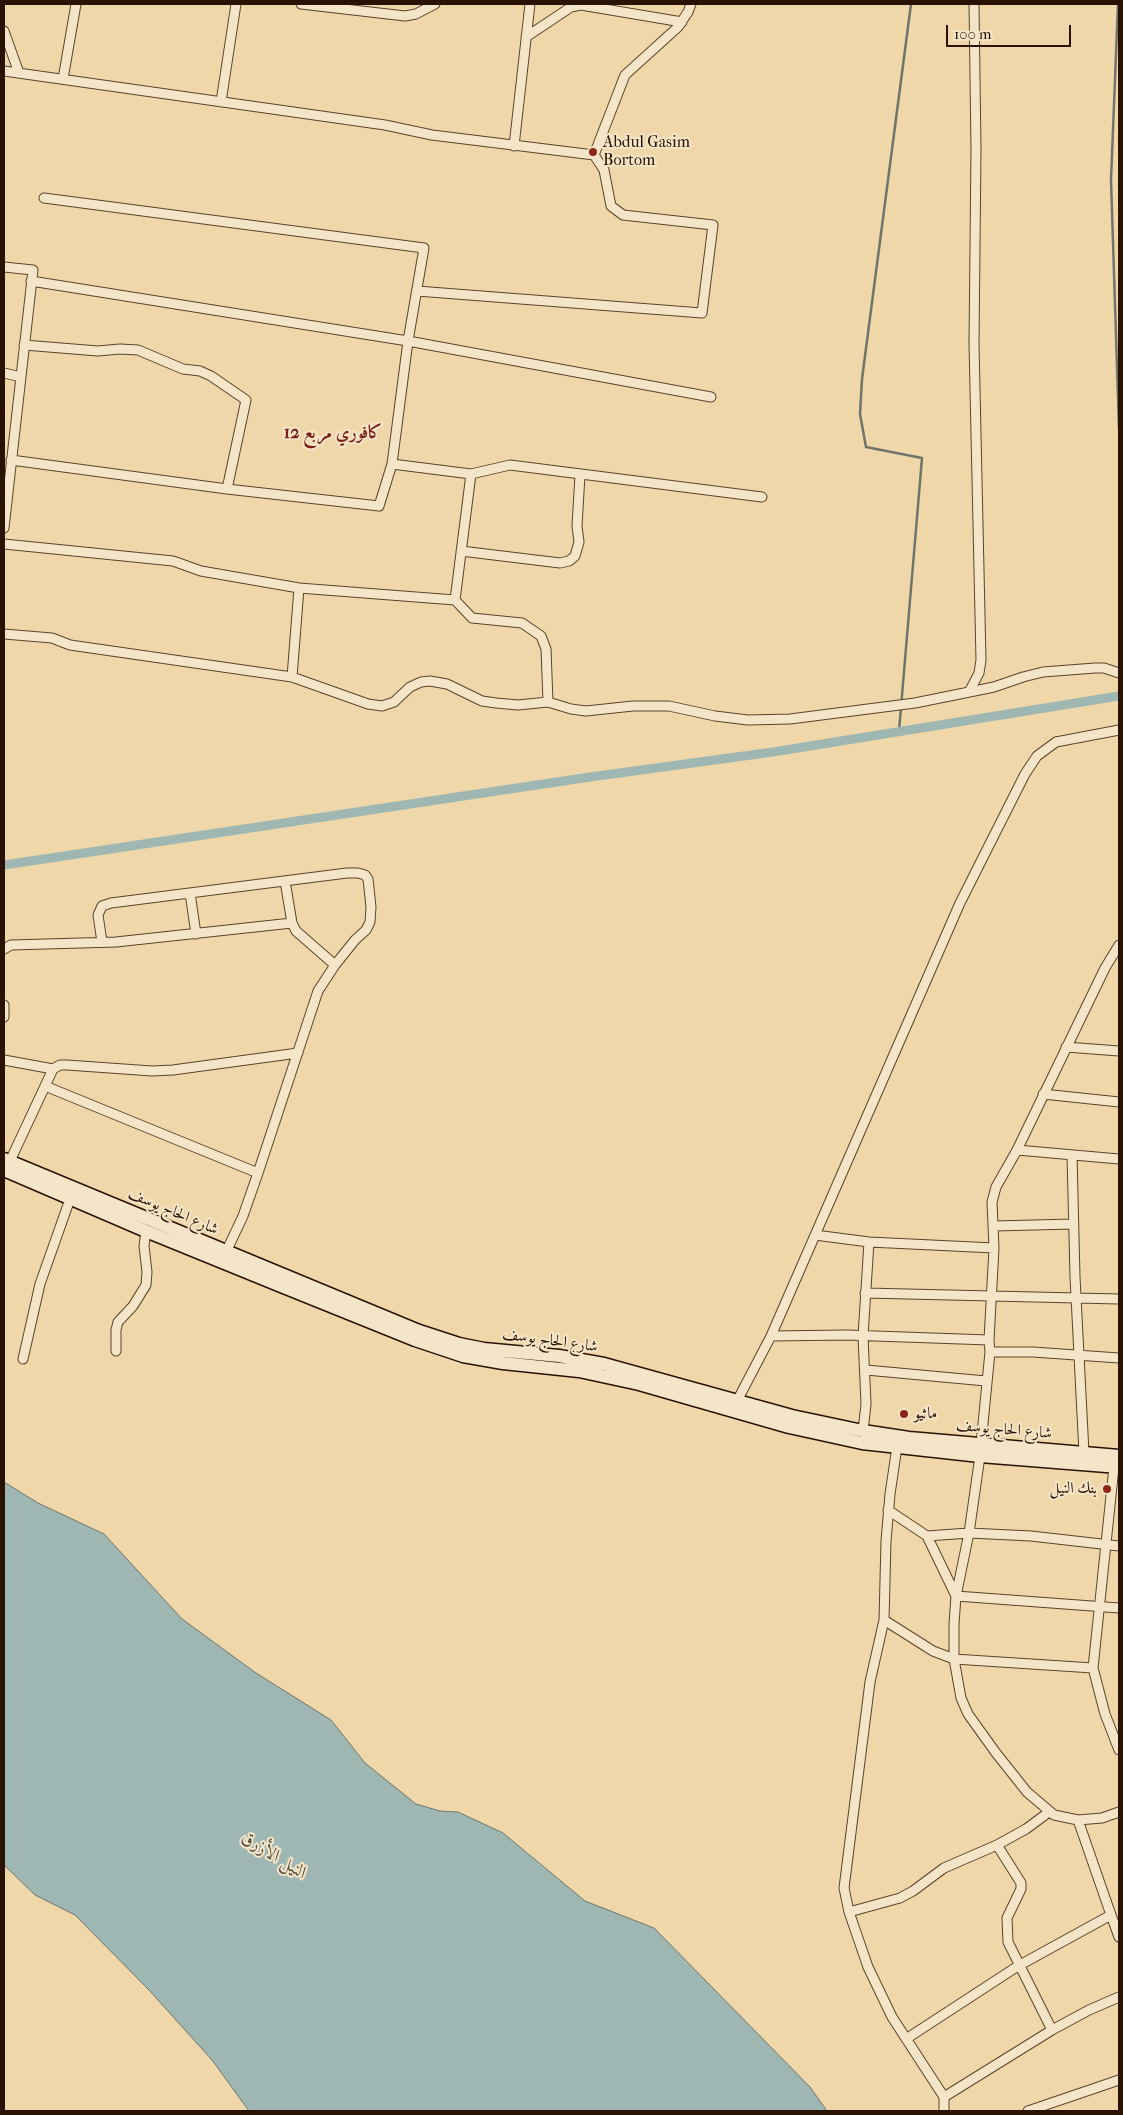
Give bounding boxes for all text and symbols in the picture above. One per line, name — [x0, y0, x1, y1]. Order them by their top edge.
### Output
scale bar — [948, 15, 1073, 47]
text: 100 m — [954, 25, 992, 43]
place label: Abdul Gasim Bortom — [603, 133, 690, 171]
marker: Abdul Gasim Bortom — [587, 146, 599, 158]
district label: كافوري مربع 12 — [284, 423, 382, 445]
street label: شارع الحاج يوسف — [125, 1184, 221, 1240]
street label: شارع الحاج يوسف — [501, 1325, 599, 1357]
place label: ماثيو — [914, 1404, 937, 1424]
marker: ماثيو — [898, 1408, 910, 1420]
street label: شارع الحاج يوسف — [955, 1416, 1053, 1444]
place label: بنك النيل — [1049, 1479, 1097, 1499]
marker: بنك النيل — [1101, 1483, 1113, 1495]
water label: النيل الأزرق — [237, 1827, 311, 1885]

